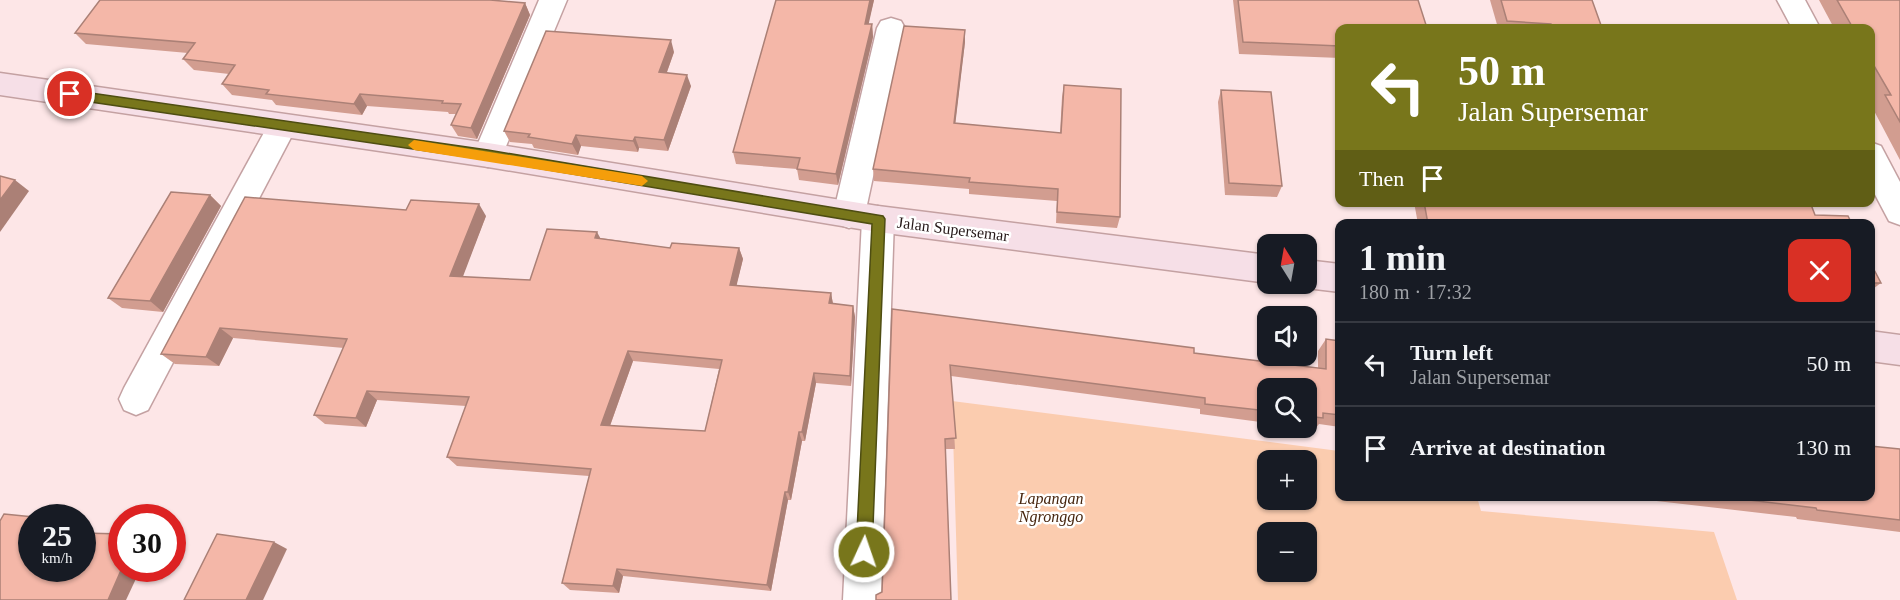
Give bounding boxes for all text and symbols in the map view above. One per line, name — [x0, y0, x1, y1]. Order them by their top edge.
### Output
icon: left — [1359, 48, 1437, 126]
text: 50 m — [1458, 48, 1546, 94]
pin — [44, 68, 95, 119]
icon: arrive — [53, 77, 86, 110]
text: Jalan Supersemar — [1458, 97, 1648, 127]
icon: arrive — [1416, 162, 1449, 195]
text: Then — [1359, 166, 1404, 191]
street label: Jalan Supersemar — [896, 214, 1010, 245]
north arrow — [1257, 234, 1317, 294]
map controls — [1257, 234, 1317, 582]
text: 1 min — [1359, 238, 1446, 278]
button: close — [1788, 239, 1851, 302]
text: 180 m · 17:32 — [1359, 281, 1472, 303]
button: sound — [1257, 306, 1317, 366]
text: Turn left — [1410, 340, 1493, 365]
icon: left — [1359, 348, 1392, 381]
text: 50 m — [1806, 351, 1851, 376]
text: Jalan Supersemar — [1410, 366, 1551, 388]
button: search — [1257, 378, 1317, 438]
icon: arrive — [1359, 432, 1392, 465]
text: Arrive at destination — [1410, 435, 1606, 460]
text: 130 m — [1795, 435, 1851, 460]
button: + — [1257, 450, 1317, 510]
park label: Lapangan Ngronggo — [1018, 490, 1083, 526]
speed limit sign: 30 — [108, 504, 186, 582]
text: 25 — [42, 519, 72, 552]
position arrow — [832, 520, 896, 584]
button: − — [1257, 522, 1317, 582]
text: km/h — [42, 550, 72, 566]

